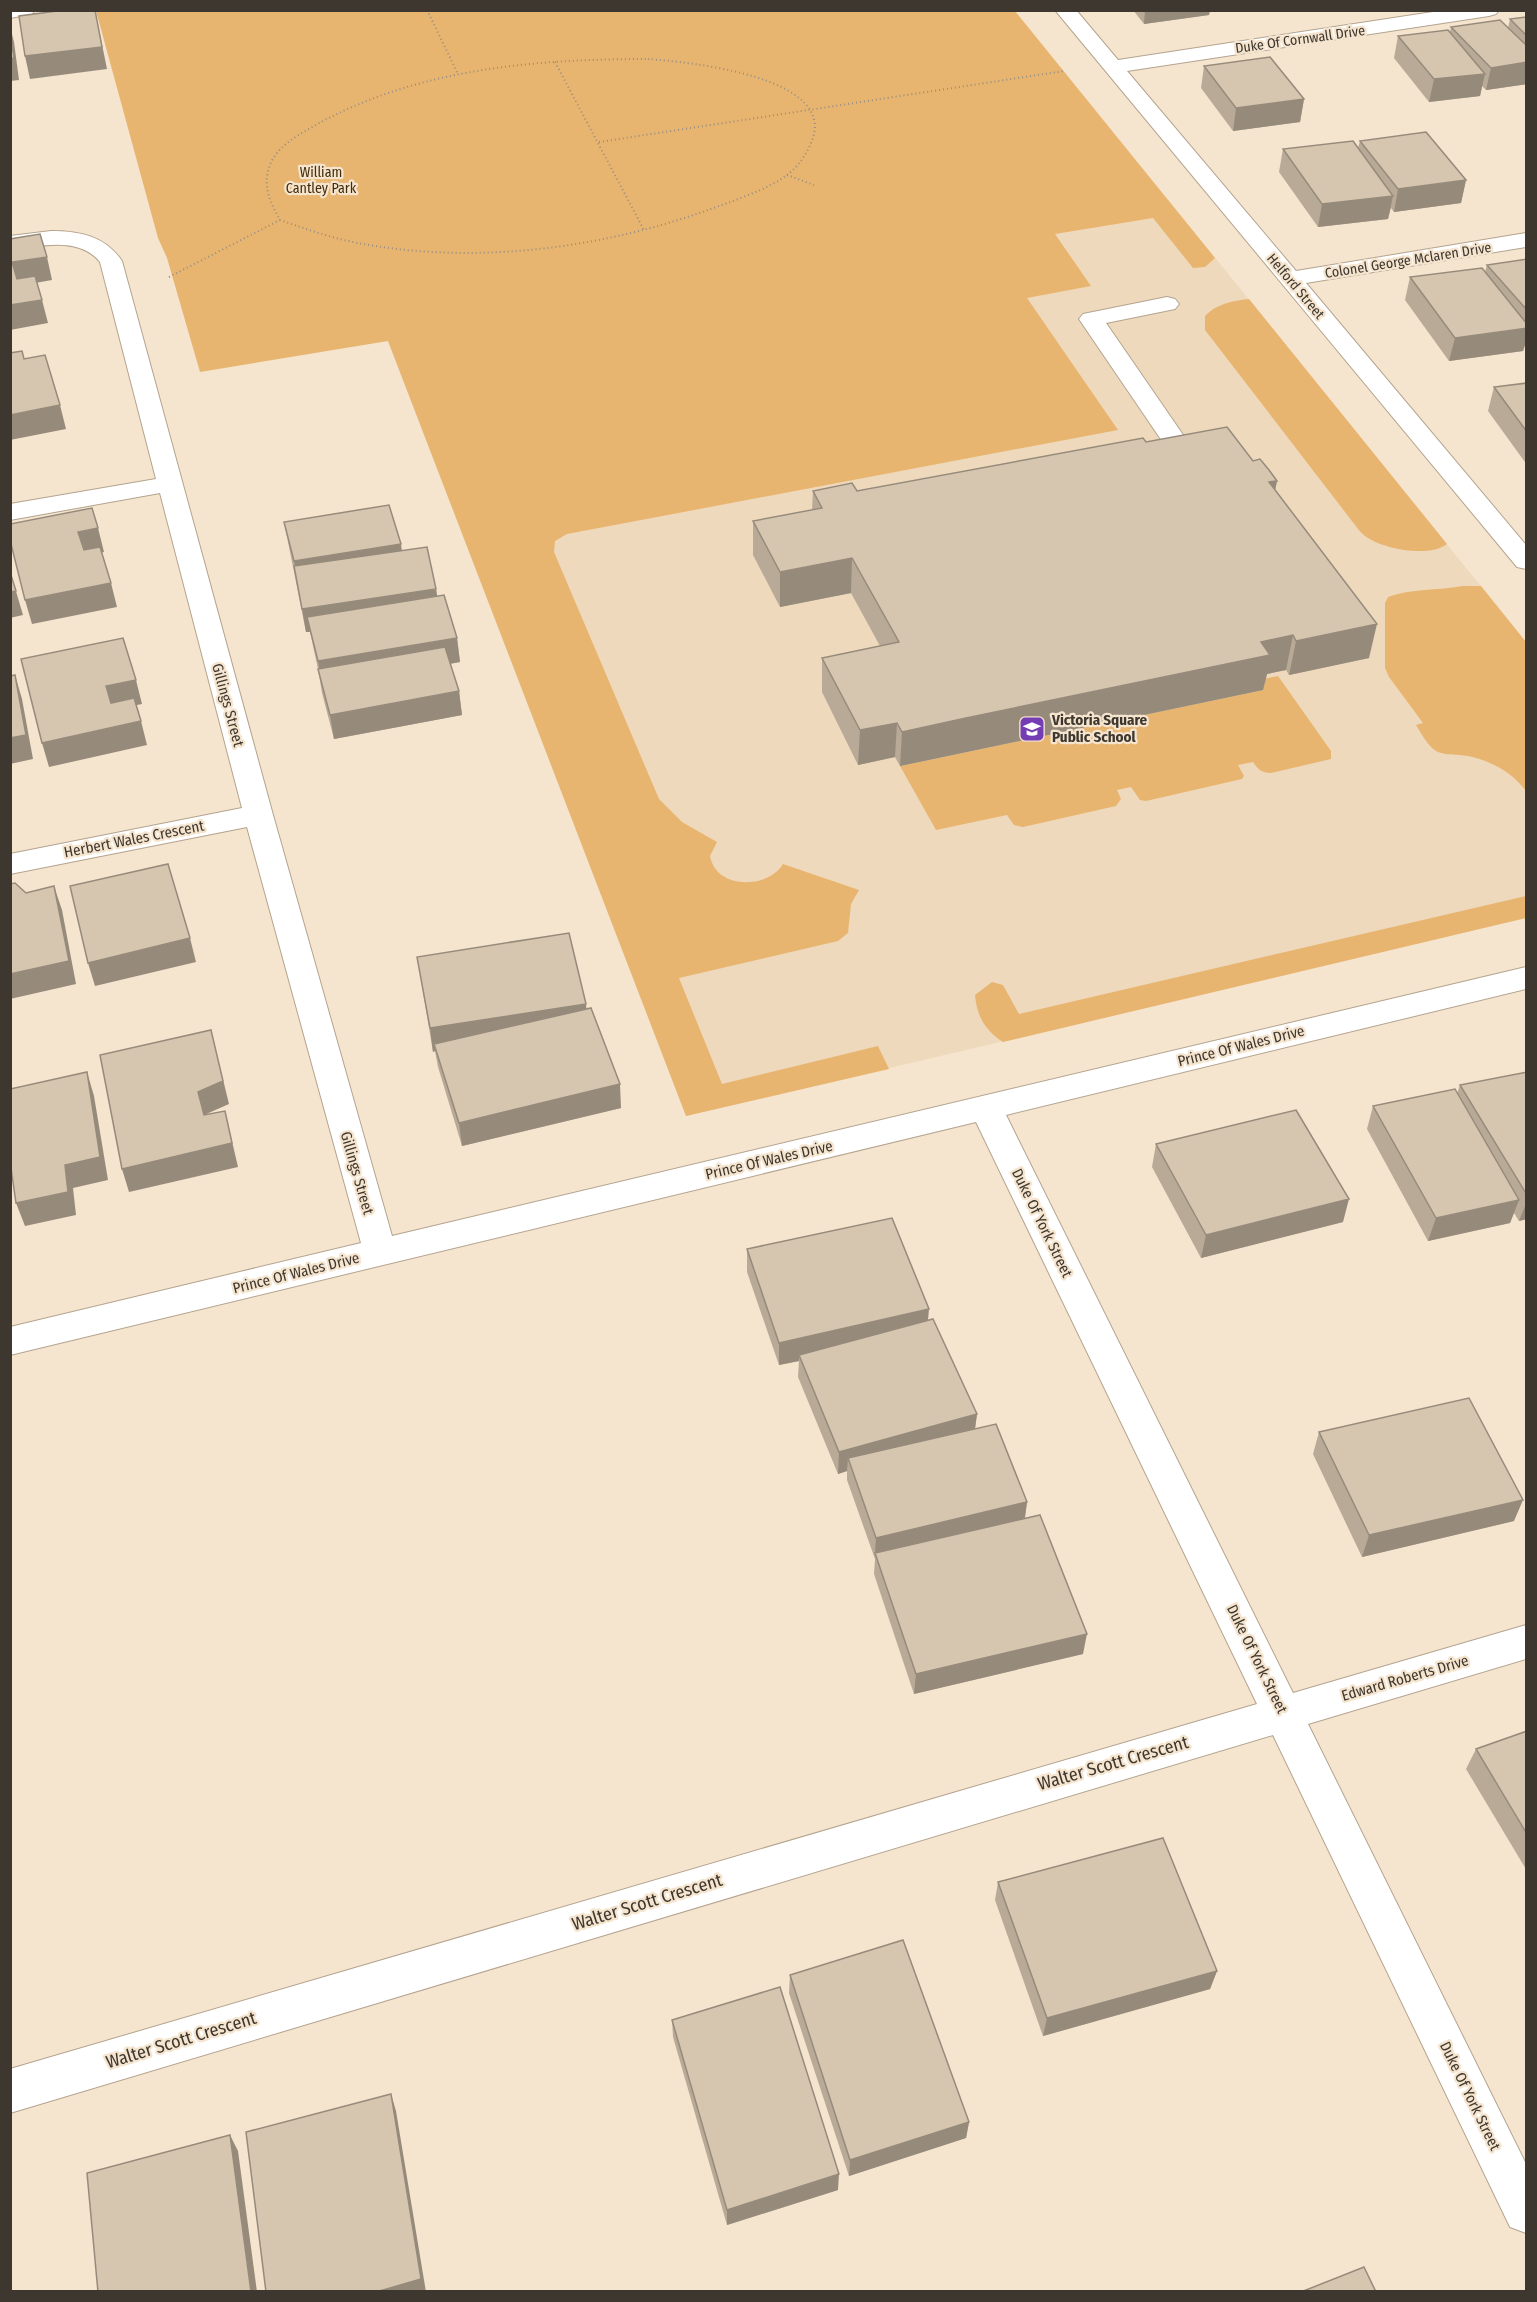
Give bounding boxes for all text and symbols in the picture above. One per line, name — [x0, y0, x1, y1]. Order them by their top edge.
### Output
street label: Duke Of Cornwall Drive — [1234, 22, 1366, 57]
park label: William Cantley Park — [286, 164, 357, 197]
street label: Colonel George Mclaren Drive — [1324, 239, 1493, 282]
street label: Helford Street — [1263, 250, 1328, 323]
street label: Gillings Street — [208, 661, 248, 749]
place label: Victoria Square Public School — [1051, 711, 1148, 746]
school or university icon: Victoria Square Public School — [1017, 714, 1047, 744]
street label: Herbert Wales Crescent — [62, 817, 206, 861]
street label: Prince Of Wales Drive — [1176, 1022, 1306, 1070]
street label: Gillings Street — [337, 1129, 377, 1217]
street label: Prince Of Wales Drive — [704, 1137, 834, 1183]
street label: Duke Of York Street — [1008, 1166, 1076, 1281]
street label: Prince Of Wales Drive — [231, 1249, 361, 1297]
street label: Duke Of York Street — [1223, 1602, 1291, 1717]
street label: Edward Roberts Drive — [1339, 1651, 1471, 1705]
street label: Walter Scott Crescent — [1035, 1731, 1191, 1795]
street label: Walter Scott Crescent — [569, 1869, 725, 1935]
street label: Walter Scott Crescent — [103, 2007, 259, 2073]
street label: Duke Of York Street — [1436, 2039, 1504, 2154]

